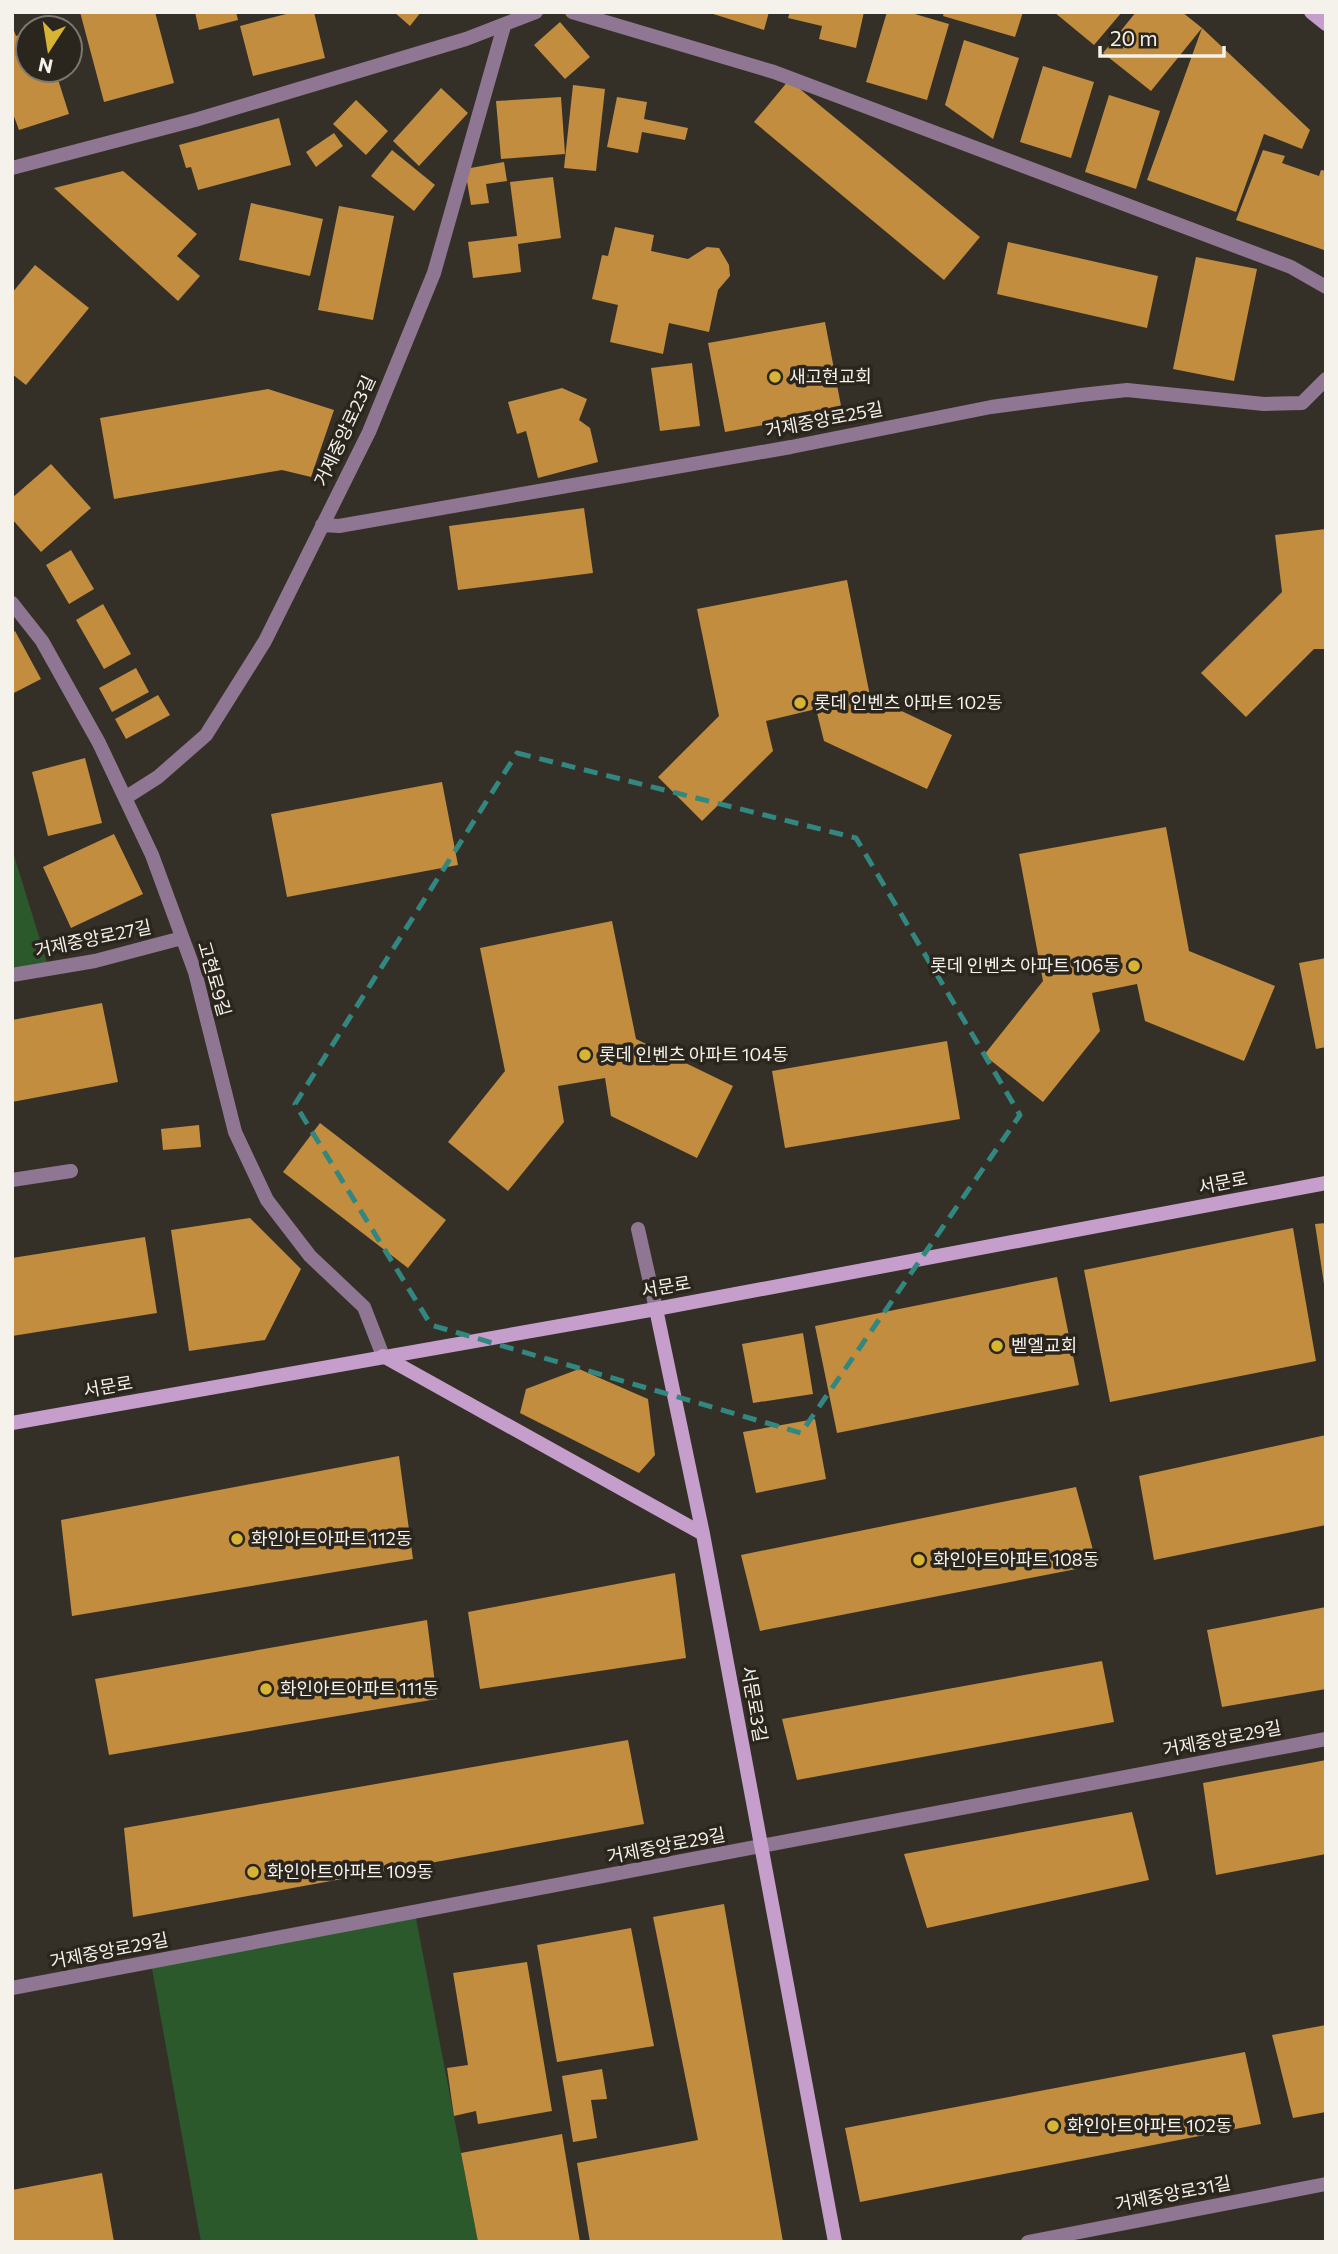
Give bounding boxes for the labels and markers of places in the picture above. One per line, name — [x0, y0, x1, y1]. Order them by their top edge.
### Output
place label: 새고현교회 — [789, 365, 872, 387]
marker: 새고현교회 — [767, 369, 783, 385]
place label: 롯데 인벤츠 아파트 102동 — [814, 691, 1003, 713]
marker: 롯데 인벤츠 아파트 102동 — [792, 695, 808, 711]
place label: 롯데 인벤츠 아파트 106동 — [930, 954, 1120, 976]
marker: 롯데 인벤츠 아파트 106동 — [1126, 958, 1142, 974]
place label: 롯데 인벤츠 아파트 104동 — [599, 1043, 789, 1065]
marker: 롯데 인벤츠 아파트 104동 — [577, 1047, 593, 1063]
place label: 벧엘교회 — [1011, 1334, 1077, 1356]
marker: 벧엘교회 — [989, 1338, 1005, 1354]
place label: 화인아트아파트 112동 — [251, 1527, 412, 1549]
marker: 화인아트아파트 112동 — [229, 1531, 245, 1547]
place label: 화인아트아파트 108동 — [933, 1548, 1099, 1570]
marker: 화인아트아파트 108동 — [911, 1552, 927, 1568]
place label: 화인아트아파트 111동 — [280, 1677, 439, 1699]
marker: 화인아트아파트 111동 — [258, 1681, 274, 1697]
place label: 화인아트아파트 109동 — [267, 1860, 433, 1882]
marker: 화인아트아파트 109동 — [245, 1864, 261, 1880]
place label: 화인아트아파트 102동 — [1067, 2114, 1232, 2136]
marker: 화인아트아파트 102동 — [1045, 2118, 1061, 2134]

